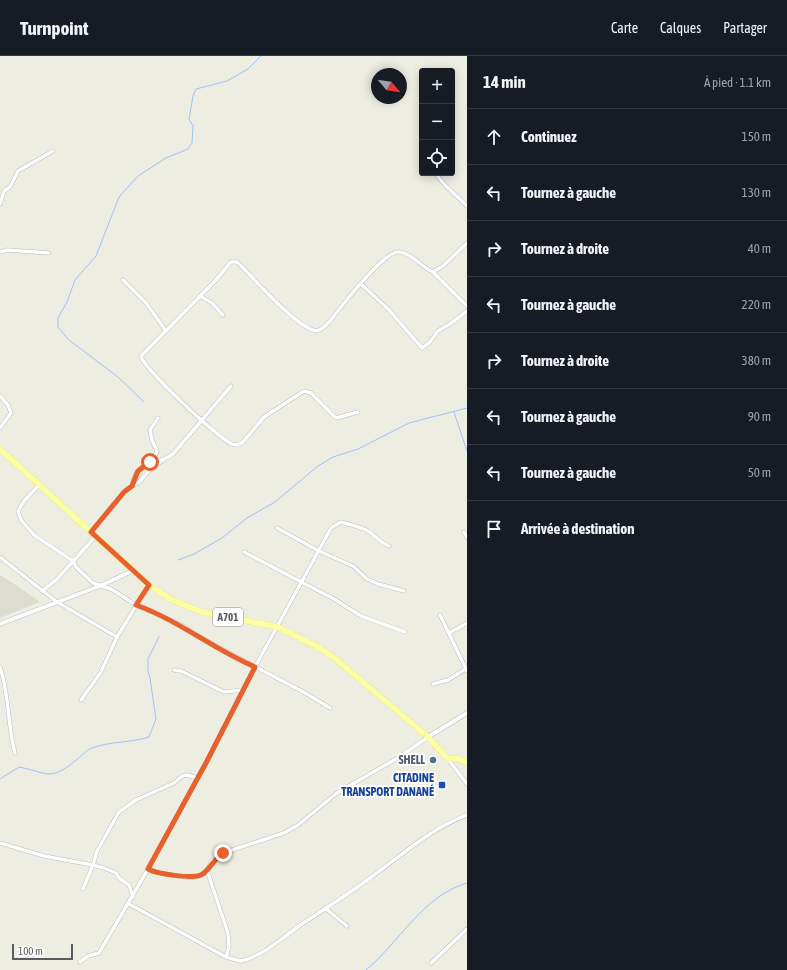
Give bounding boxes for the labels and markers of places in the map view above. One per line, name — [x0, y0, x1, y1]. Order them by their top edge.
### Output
place label: SHELL — [399, 753, 425, 767]
marker: SHELL — [428, 755, 438, 765]
place label: CITADINE TRANSPORT DANANÉ — [341, 771, 434, 799]
marker: CITADINE TRANSPORT DANANÉ — [437, 780, 447, 790]

